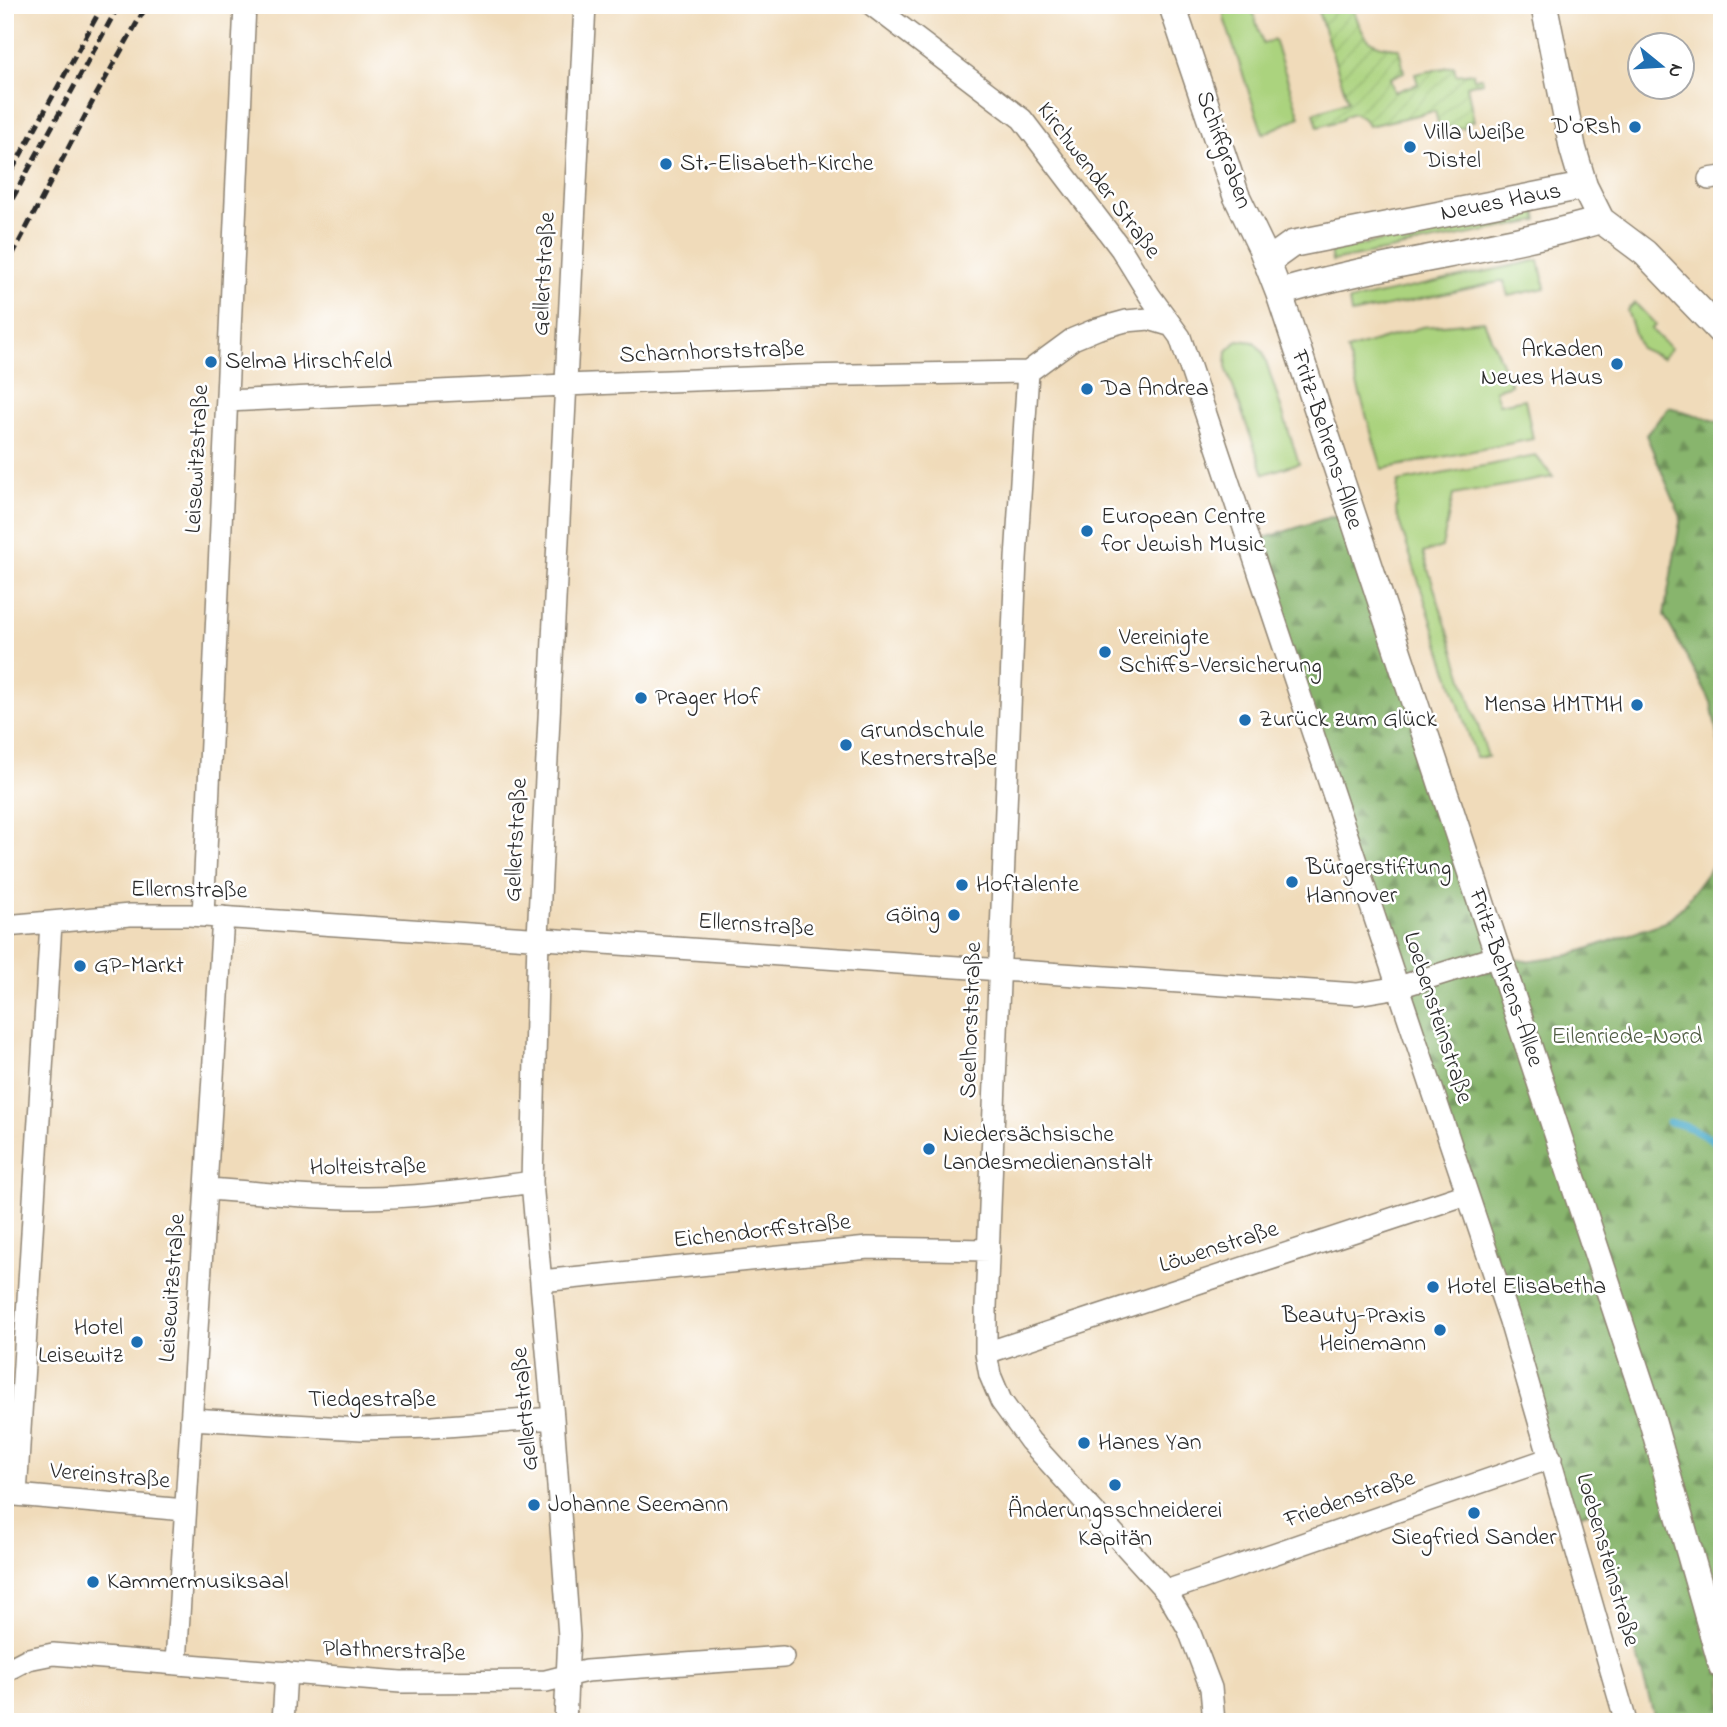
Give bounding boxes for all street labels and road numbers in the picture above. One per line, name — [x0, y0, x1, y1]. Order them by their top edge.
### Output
street label: Schiffgraben — [1185, 86, 1261, 214]
street label: Kirchwender Straße — [1027, 95, 1169, 267]
street label: Neues Haus — [1438, 174, 1564, 232]
street label: Gellertstraße — [524, 211, 566, 337]
street label: Scharnhorststraße — [619, 332, 805, 374]
street label: Fritz-Behrens-Allee — [1280, 345, 1372, 534]
street label: Leisewitzstraße — [177, 383, 219, 534]
street label: Gellertstraße — [496, 777, 538, 903]
street label: Ellernstraße — [130, 872, 248, 910]
street label: Fritz-Behrens-Allee — [1458, 883, 1552, 1072]
street label: Ellernstraße — [697, 904, 816, 948]
street label: Loebensteinstraße — [1393, 928, 1481, 1109]
street label: Seelhorststraße — [952, 941, 992, 1099]
street label: Holteistraße — [309, 1149, 427, 1187]
street label: Eichendorffstraße — [672, 1205, 853, 1259]
street label: Leisewitzstraße — [150, 1212, 196, 1364]
street label: Löwenstraße — [1155, 1212, 1283, 1284]
street label: Gellertstraße — [503, 1345, 549, 1472]
street label: Tiedgestraße — [308, 1383, 436, 1418]
street label: Vereinstraße — [48, 1454, 172, 1500]
street label: Friedenstraße — [1279, 1461, 1420, 1539]
street label: Loebensteinstraße — [1566, 1469, 1648, 1651]
street label: Plathnerstraße — [322, 1632, 466, 1672]

